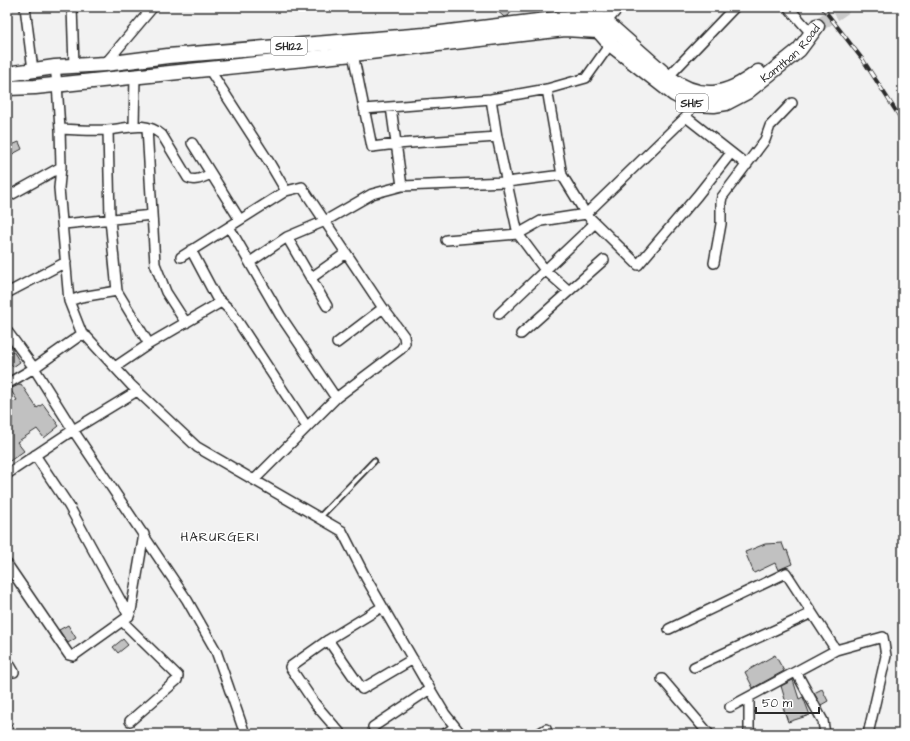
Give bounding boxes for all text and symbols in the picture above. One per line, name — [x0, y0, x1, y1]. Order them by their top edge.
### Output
street label: Kamthan Road — [757, 21, 824, 87]
road number: SH122 — [271, 37, 307, 55]
road number: SH15 — [676, 94, 708, 112]
district label: HARURGERI — [181, 528, 259, 546]
scale bar — [756, 689, 819, 715]
text: 50 m — [762, 695, 793, 712]

